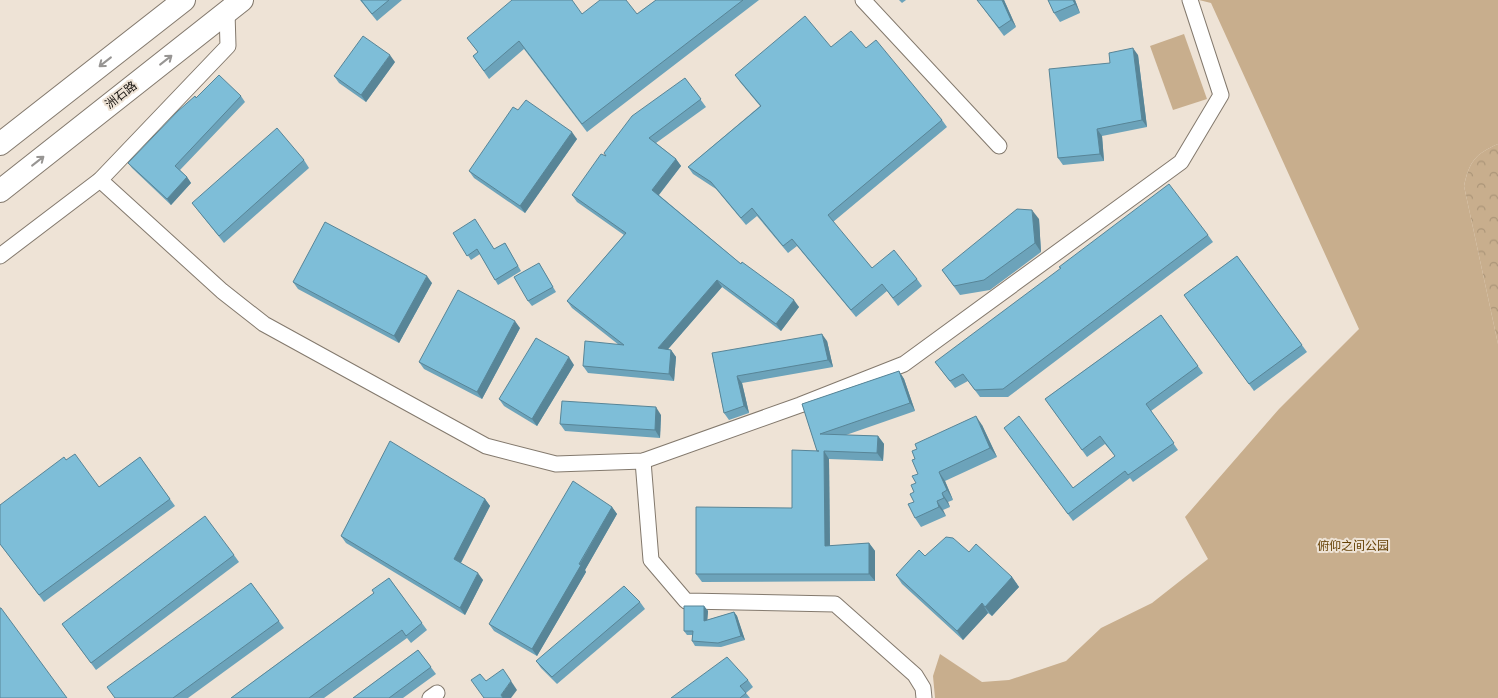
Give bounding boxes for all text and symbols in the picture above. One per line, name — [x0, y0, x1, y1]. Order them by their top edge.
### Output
one-way arrow — [159, 55, 173, 65]
one-way arrow — [99, 57, 112, 68]
street label: 洲石路 — [103, 78, 139, 112]
one-way arrow — [31, 155, 44, 166]
park label: 俯仰之间公园 — [1317, 539, 1389, 553]

